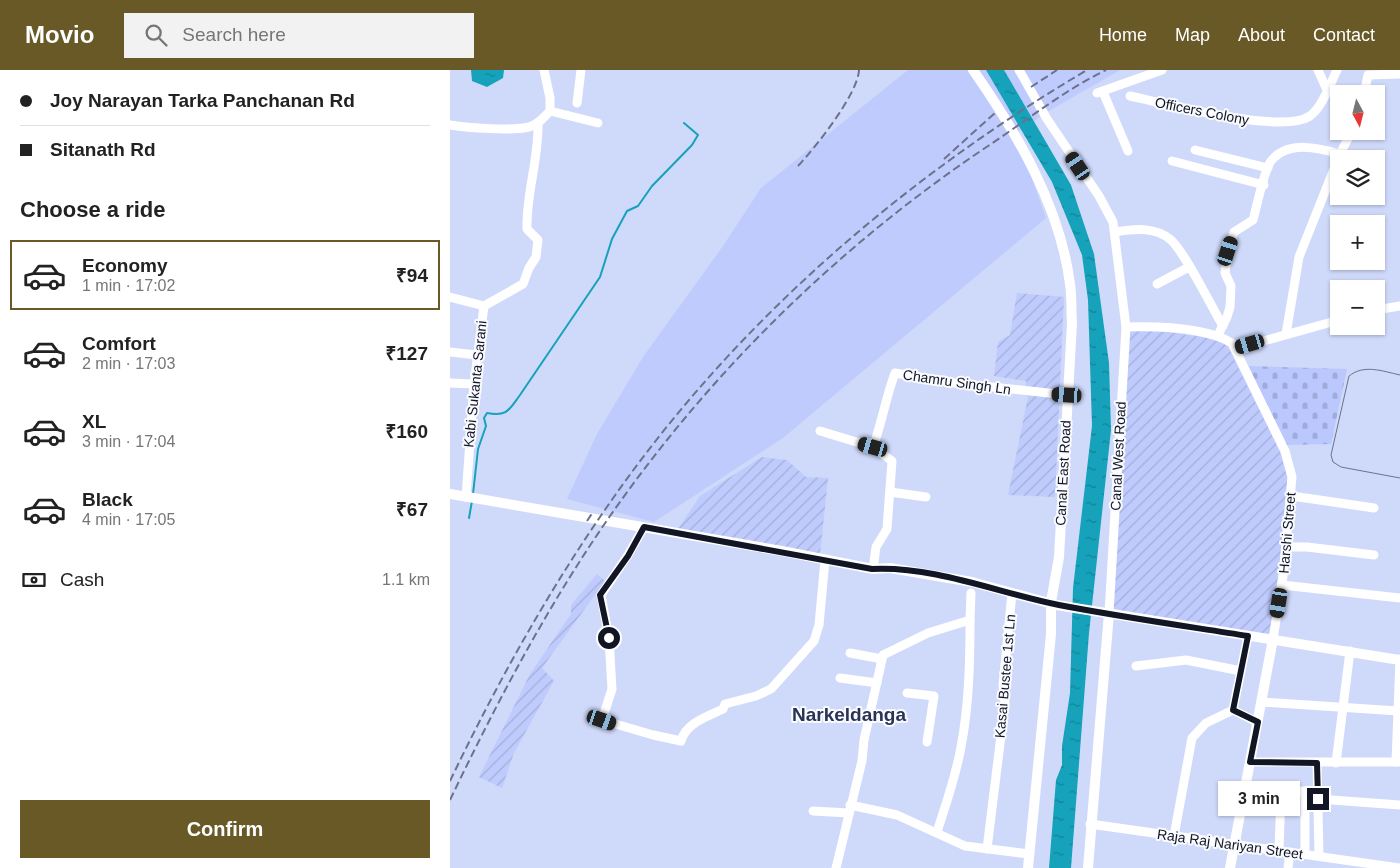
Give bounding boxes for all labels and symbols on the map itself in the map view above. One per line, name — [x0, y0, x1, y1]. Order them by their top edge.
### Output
north arrow — [1330, 85, 1385, 140]
street label: Officers Colony — [1154, 94, 1250, 128]
car — [1063, 149, 1092, 183]
car — [1216, 234, 1239, 268]
street label: Kabi Sukanta Sarani — [460, 320, 490, 448]
car — [1233, 333, 1266, 355]
street label: Chamru Singh Ln — [902, 366, 1012, 398]
car — [1051, 387, 1082, 403]
street label: Canal West Road — [1107, 401, 1129, 511]
street label: Canal East Road — [1052, 420, 1074, 526]
car — [856, 436, 889, 458]
street label: Harshi Street — [1275, 492, 1299, 574]
car — [1269, 587, 1288, 619]
street label: Kasai Bustee 1st Ln — [992, 613, 1018, 739]
route start — [598, 627, 620, 649]
district label: Narkeldanga — [792, 704, 906, 725]
car — [585, 708, 618, 732]
callout: 3 min — [1218, 782, 1300, 816]
route end — [1307, 788, 1329, 810]
street label: Raja Raj Nariyan Street — [1156, 826, 1304, 862]

